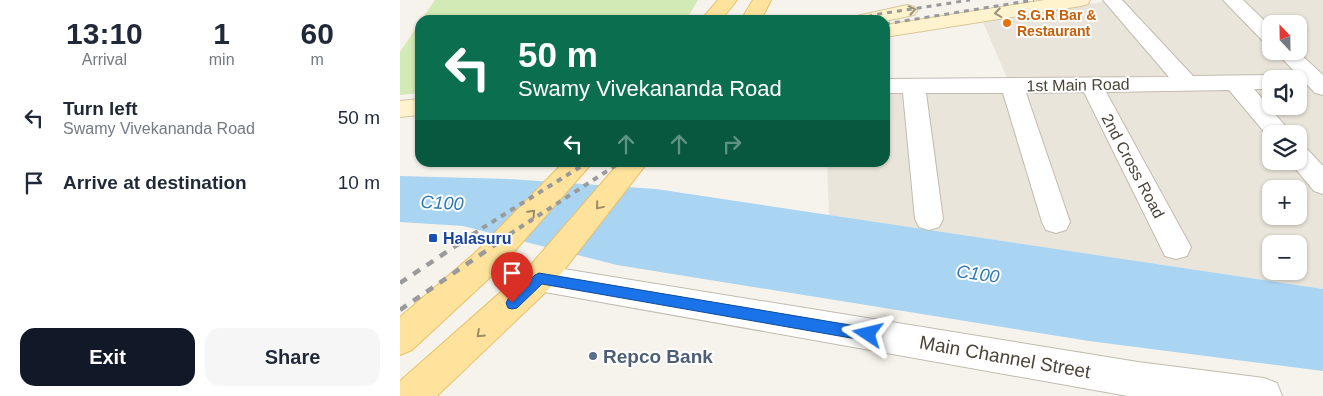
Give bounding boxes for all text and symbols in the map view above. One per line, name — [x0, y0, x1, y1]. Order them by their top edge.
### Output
one-way arrow — [907, 6, 916, 16]
one-way arrow — [994, 7, 1002, 18]
place label: S.G.R Bar & Restaurant — [1017, 7, 1096, 39]
north arrow — [1262, 15, 1308, 60]
map controls — [1262, 15, 1307, 280]
text: 13:10 — [66, 17, 143, 50]
text: 1 — [213, 17, 230, 50]
text: 60 — [301, 17, 334, 50]
marker: S.G.R Bar & Restaurant — [1001, 17, 1013, 29]
icon: left — [435, 35, 500, 100]
text: 50 m — [518, 35, 598, 74]
text: Arrival — [82, 51, 127, 68]
text: min — [209, 51, 235, 68]
text: m — [311, 51, 324, 68]
button: sound — [1262, 70, 1307, 115]
text: Swamy Vivekananda Road — [518, 76, 782, 101]
street label: 1st Main Road — [1026, 76, 1130, 94]
text: Turn left — [63, 98, 138, 119]
icon: left — [20, 104, 48, 132]
text: 50 m — [338, 107, 380, 128]
street label: 2nd Cross Road — [1098, 111, 1168, 221]
text: Swamy Vivekananda Road — [63, 120, 255, 137]
button: layers — [1262, 125, 1307, 170]
icon: left — [559, 130, 587, 158]
icon: ahead — [612, 130, 640, 158]
icon: ahead — [665, 130, 693, 158]
icon: right — [718, 130, 746, 158]
icon: arrive — [20, 169, 48, 197]
text: Arrive at destination — [63, 172, 247, 193]
text: 10 m — [338, 172, 380, 193]
button: + — [1262, 180, 1307, 225]
water label: C100 — [420, 192, 464, 214]
one-way arrow — [596, 201, 605, 210]
one-way arrow — [526, 210, 535, 219]
place label: Halasuru — [443, 230, 511, 247]
marker: Halasuru — [427, 232, 439, 244]
button: − — [1262, 235, 1307, 280]
pin — [491, 252, 533, 303]
icon: arrive — [498, 259, 526, 287]
water label: C100 — [955, 261, 1001, 287]
position arrow — [841, 307, 893, 359]
button: Exit — [20, 328, 195, 386]
button: Share — [205, 328, 380, 386]
one-way arrow — [476, 328, 485, 337]
street label: Main Channel Street — [918, 332, 1093, 383]
place label: Repco Bank — [603, 346, 713, 367]
marker: Repco Bank — [587, 350, 599, 362]

